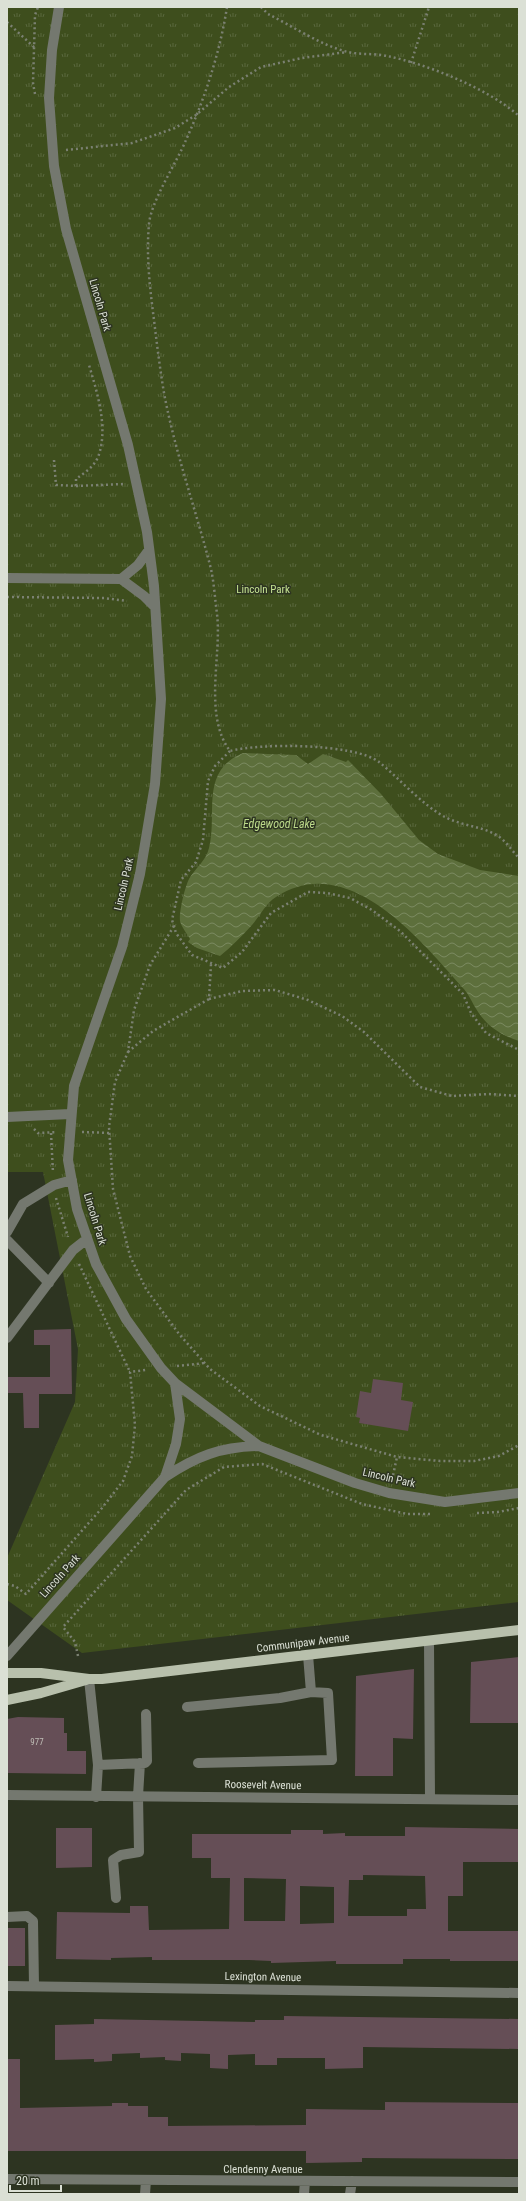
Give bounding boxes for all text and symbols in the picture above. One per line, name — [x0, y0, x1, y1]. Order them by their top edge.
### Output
street label: Lincoln Park — [86, 277, 114, 333]
park label: Lincoln Park — [236, 583, 290, 596]
water label: Edgewood Lake — [243, 817, 316, 831]
street label: Lincoln Park — [112, 856, 136, 912]
street label: Lincoln Park — [81, 1191, 109, 1247]
street label: Lincoln Park — [361, 1466, 417, 1490]
street label: Lincoln Park — [37, 1552, 83, 1600]
street label: Communipaw Avenue — [256, 1631, 350, 1655]
house number: 977 — [30, 1737, 44, 1747]
street label: Roosevelt Avenue — [225, 1778, 301, 1792]
street label: Lexington Avenue — [225, 1970, 301, 1984]
street label: Clendenny Avenue — [223, 2163, 303, 2176]
scale bar — [10, 2167, 61, 2193]
text: 20 m — [16, 2174, 40, 2188]

